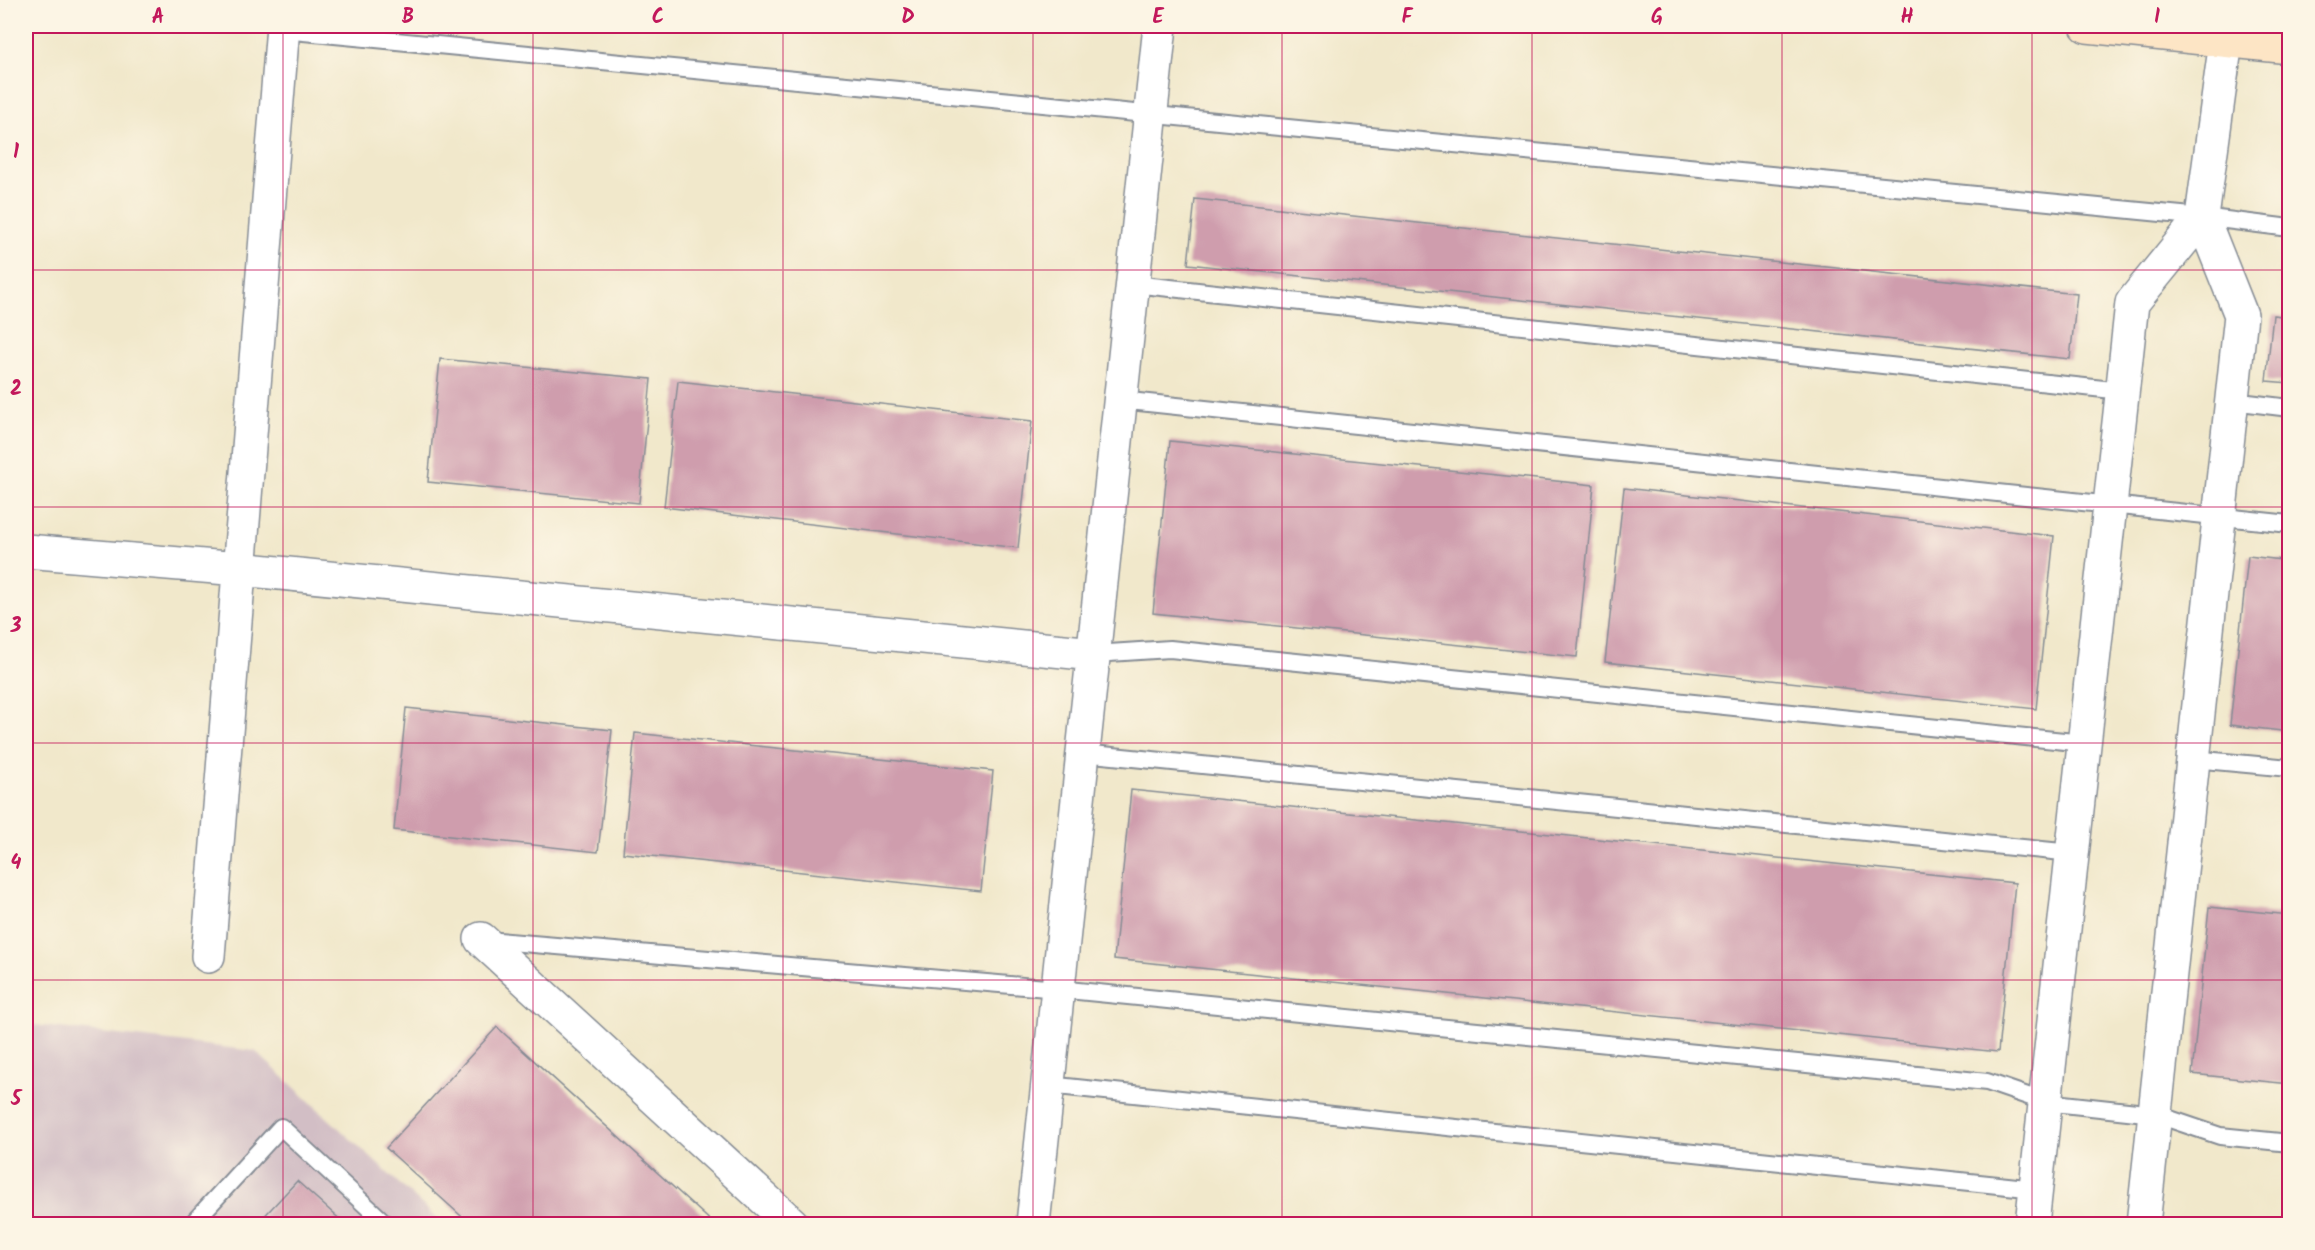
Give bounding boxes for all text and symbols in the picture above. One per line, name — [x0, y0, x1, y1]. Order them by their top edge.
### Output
text: A — [152, 2, 164, 34]
text: B — [402, 2, 414, 34]
text: C — [652, 2, 664, 34]
text: D — [901, 2, 915, 34]
text: E — [1152, 2, 1164, 34]
text: F — [1402, 2, 1414, 34]
text: G — [1651, 2, 1663, 34]
text: H — [1900, 2, 1914, 34]
text: I — [2154, 2, 2160, 34]
text: 1 — [13, 137, 19, 169]
text: 2 — [10, 374, 22, 406]
text: 3 — [10, 611, 22, 643]
text: 4 — [11, 848, 22, 880]
text: 5 — [10, 1084, 23, 1116]

